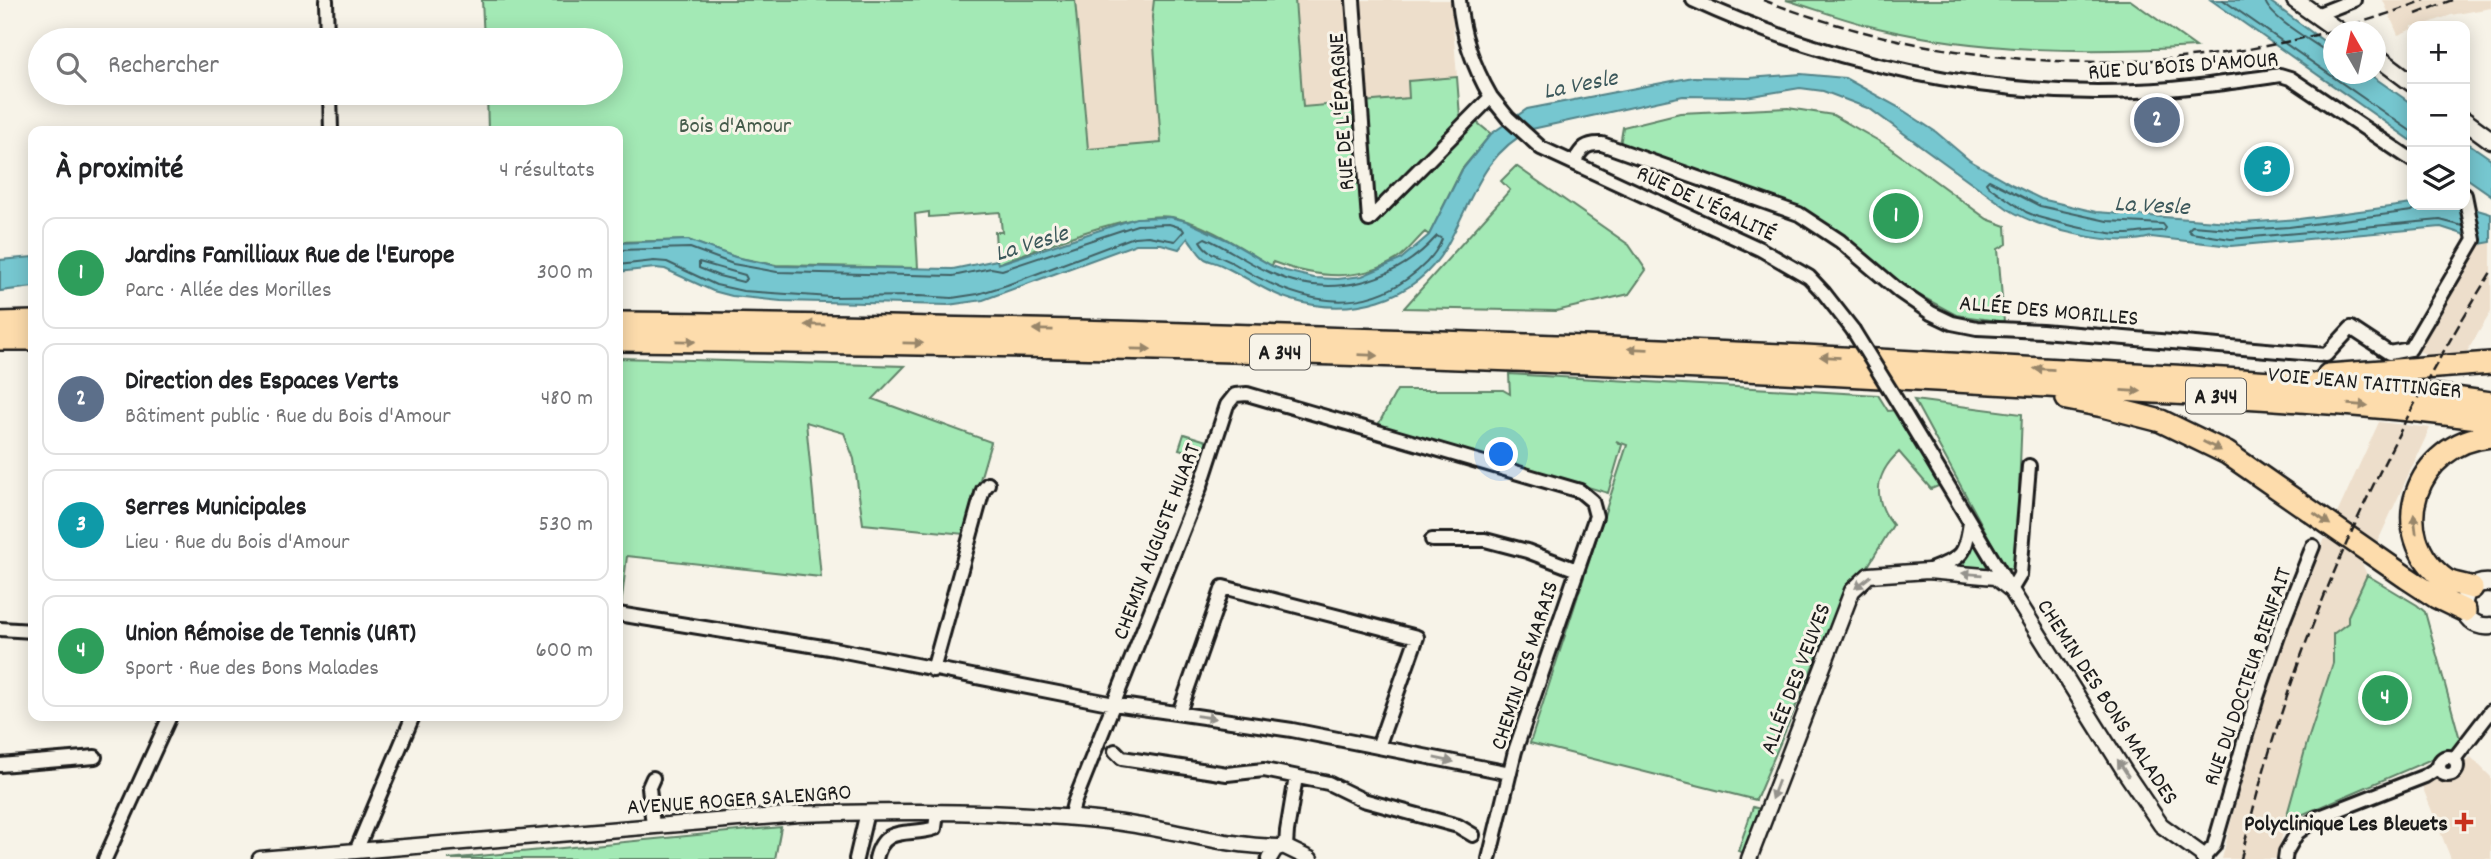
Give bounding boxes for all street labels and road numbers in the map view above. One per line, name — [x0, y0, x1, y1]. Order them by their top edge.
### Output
street label: RUE DE L'ÉPARGNE — [1321, 31, 1365, 192]
street label: RUE DU BOIS D'AMOUR — [2087, 44, 2280, 91]
street label: RUE DE L'ÉGALITÉ — [1630, 158, 1781, 252]
street label: ALLÉE DES MORILLES — [1958, 288, 2140, 337]
road number: A 344 — [1250, 334, 1310, 370]
street label: VOIE JEAN TAITTINGER — [2267, 360, 2463, 409]
road number: A 344 — [2186, 378, 2246, 414]
street label: CHEMIN AUGUSTE HUART — [1106, 439, 1211, 645]
street label: RUE DU DOCTEUR BIENFAIT — [2196, 564, 2302, 791]
street label: CHEMIN DES MARAIS — [1484, 577, 1569, 755]
street label: CHEMIN DES BONS MALADES — [2027, 593, 2185, 812]
street label: ALLÉE DES VEUVES — [1753, 599, 1841, 760]
street label: AVENUE ROGER SALENGRO — [626, 777, 853, 826]

